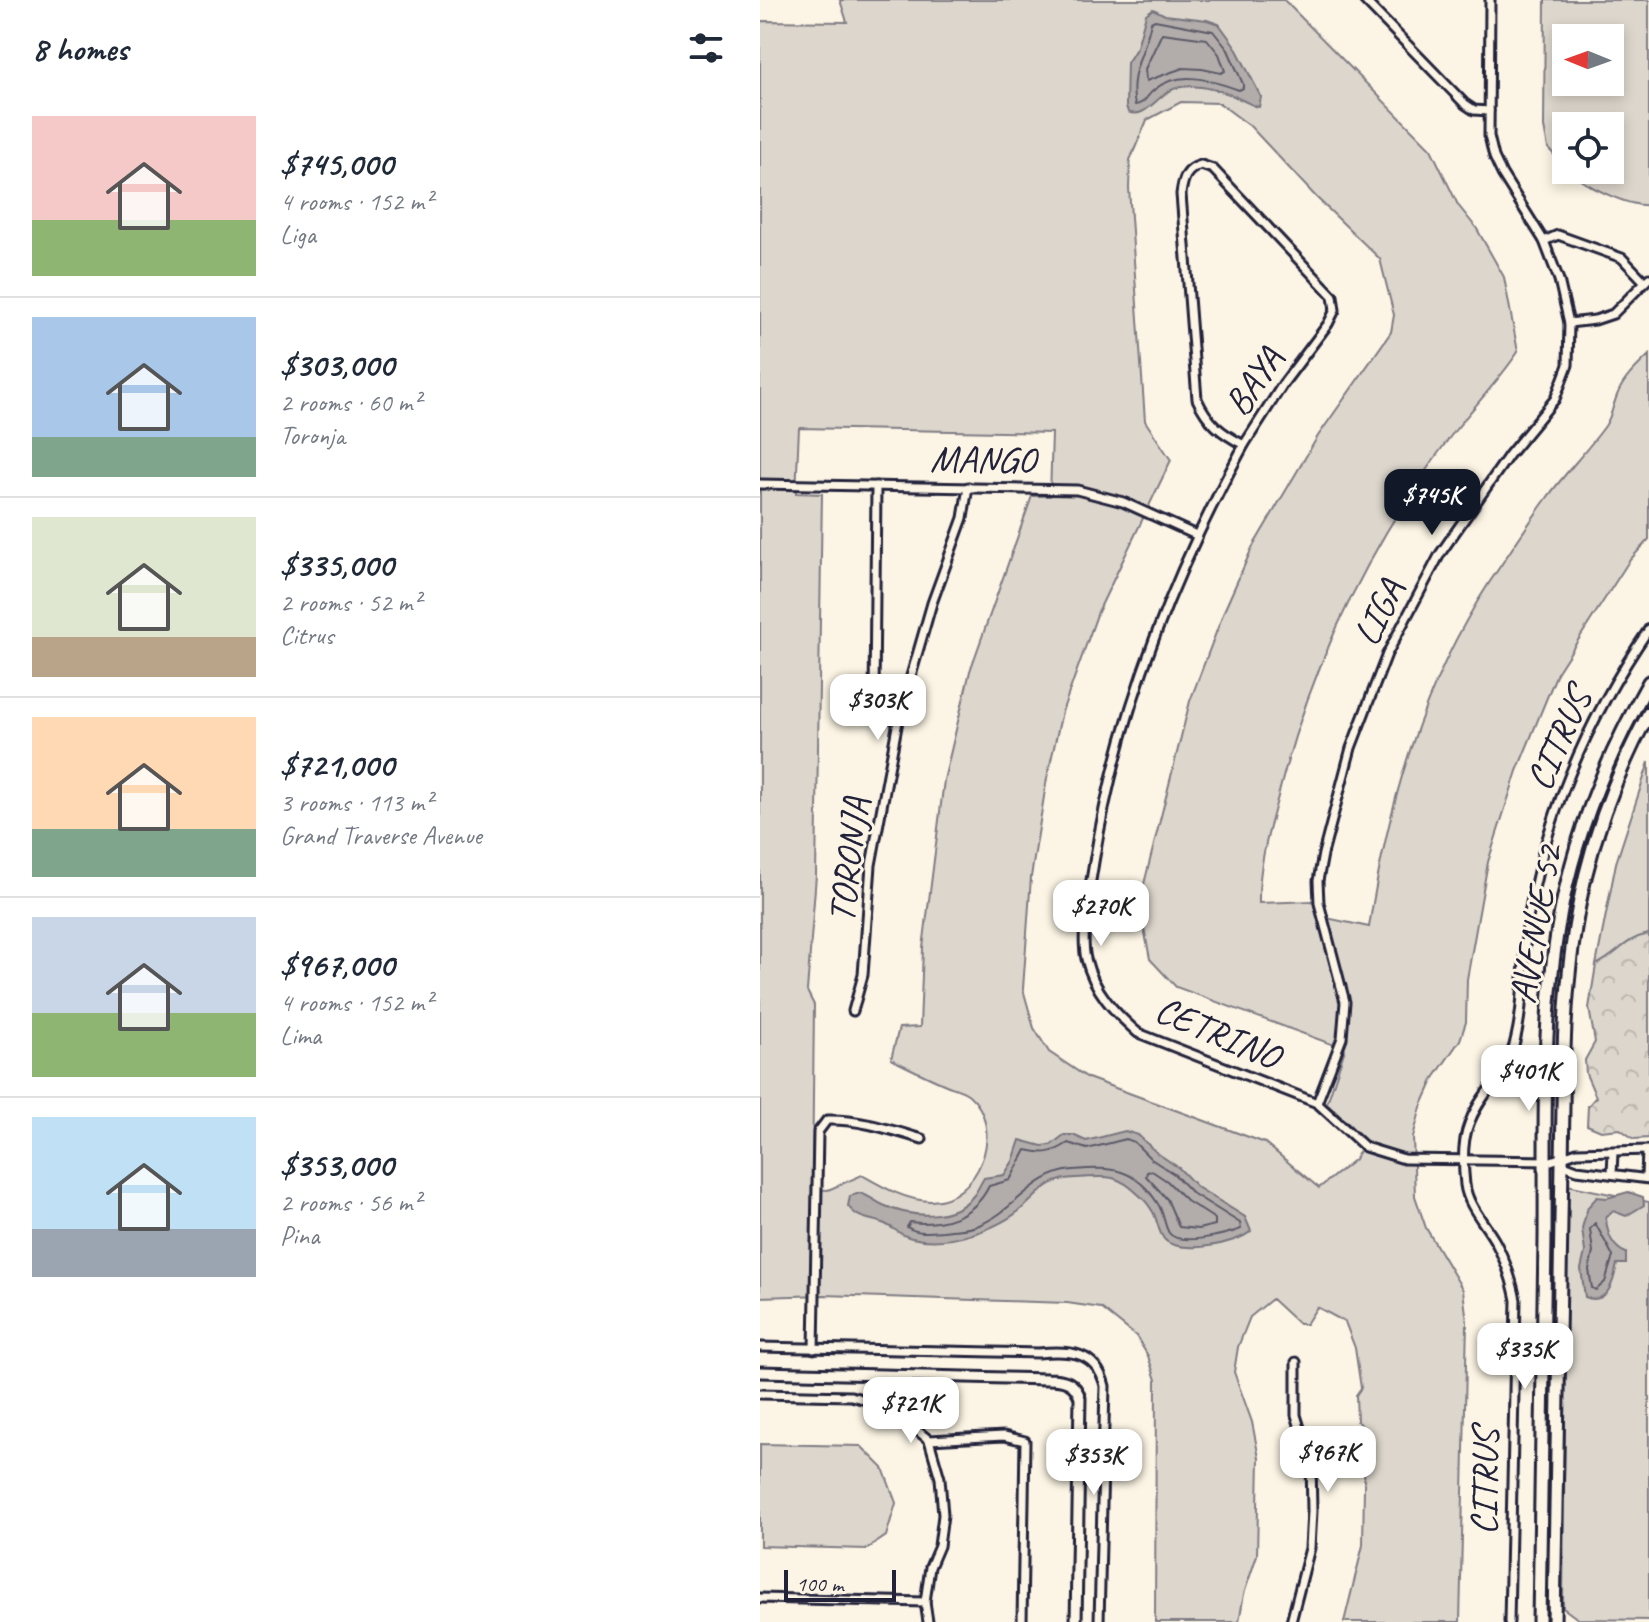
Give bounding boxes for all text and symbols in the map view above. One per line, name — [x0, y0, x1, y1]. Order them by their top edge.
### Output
north arrow — [1552, 24, 1624, 96]
map controls — [1552, 24, 1624, 184]
icon: filters — [684, 26, 728, 70]
text: 8 homes — [32, 27, 128, 70]
button: locate — [1552, 112, 1624, 184]
text: $745,000 — [280, 142, 393, 185]
icon: home — [96, 148, 192, 244]
text: 4 rooms · 152 m² — [280, 185, 432, 218]
text: Liga — [280, 218, 316, 251]
street label: BAYA — [1214, 337, 1294, 424]
text: $303,000 — [280, 343, 394, 386]
icon: home — [96, 349, 192, 445]
text: 2 rooms · 60 m² — [280, 386, 421, 419]
text: Toronja — [280, 419, 345, 452]
street label: MANGO — [930, 435, 1039, 484]
pin: $745K — [1376, 469, 1488, 537]
text: $745K — [1402, 478, 1462, 511]
text: $335,000 — [280, 543, 393, 586]
icon: home — [96, 549, 192, 645]
street label: LIGA — [1343, 571, 1415, 653]
text: 2 rooms · 52 m² — [280, 586, 421, 619]
text: Citrus — [280, 619, 334, 652]
pin: $303K — [822, 674, 934, 742]
street label: CITRUS — [1515, 674, 1605, 797]
text: $303K — [848, 683, 908, 716]
text: $721,000 — [280, 743, 394, 786]
icon: home — [96, 749, 192, 845]
text: 3 rooms · 113 m² — [280, 786, 432, 819]
street label: TORONJA — [818, 794, 880, 925]
text: Grand Traverse Avenue — [280, 819, 482, 852]
street label: AVENUE 52 — [1499, 839, 1573, 1007]
pin: $270K — [1045, 880, 1157, 948]
text: $270K — [1071, 889, 1131, 922]
text: $967,000 — [280, 943, 394, 986]
icon: home — [96, 949, 192, 1045]
street label: CETRINO — [1148, 985, 1291, 1081]
text: 4 rooms · 152 m² — [280, 986, 432, 1019]
text: Lima — [280, 1019, 321, 1052]
pin: $401K — [1473, 1045, 1585, 1113]
text: $401K — [1499, 1054, 1559, 1087]
text: $353,000 — [280, 1143, 393, 1186]
icon: home — [96, 1149, 192, 1245]
text: 2 rooms · 56 m² — [280, 1186, 421, 1219]
text: Pina — [280, 1219, 319, 1252]
pin: $335K — [1469, 1323, 1581, 1391]
text: $335K — [1495, 1332, 1555, 1365]
pin: $721K — [855, 1377, 967, 1445]
text: $721K — [881, 1386, 941, 1419]
street label: CITRUS — [1460, 1421, 1509, 1536]
pin: $967K — [1272, 1426, 1384, 1494]
pin: $353K — [1038, 1429, 1150, 1497]
text: $967K — [1298, 1435, 1358, 1468]
text: $353K — [1064, 1438, 1124, 1471]
scale bar — [784, 1566, 896, 1602]
text: 100 m — [796, 1570, 843, 1598]

